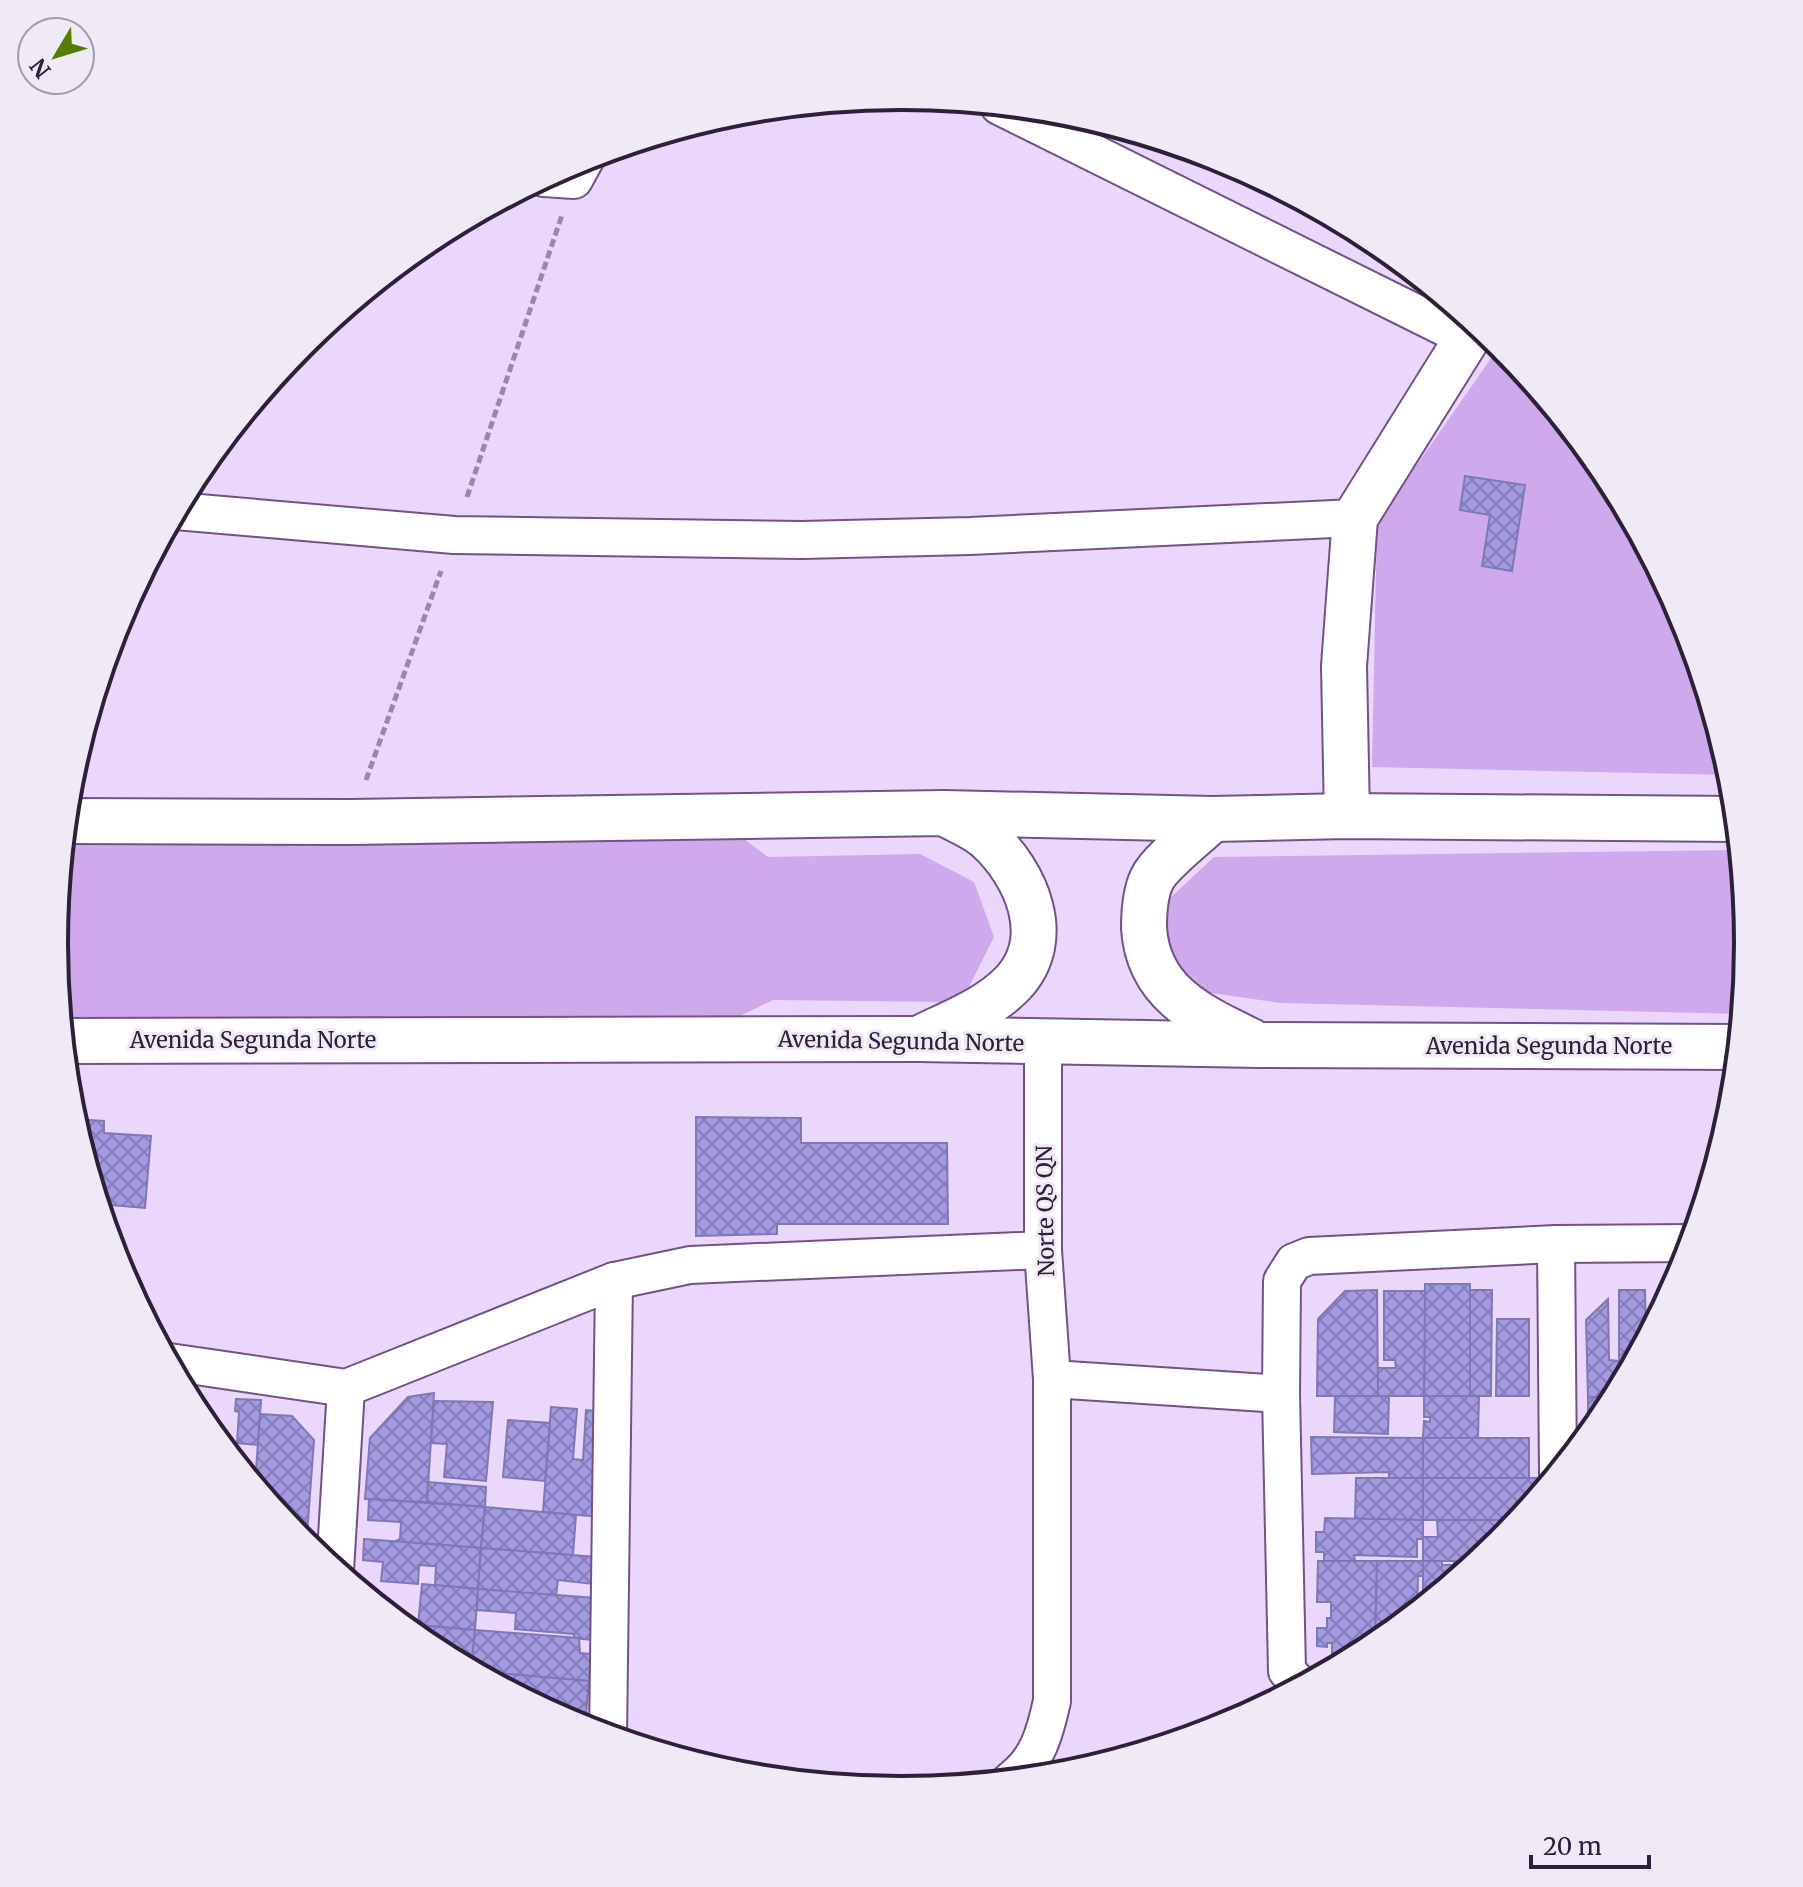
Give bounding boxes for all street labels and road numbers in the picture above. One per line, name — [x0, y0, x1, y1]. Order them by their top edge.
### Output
street label: Avenida Segunda Norte — [777, 1025, 1024, 1057]
street label: Avenida Segunda Norte — [129, 1026, 376, 1054]
street label: Avenida Segunda Norte — [1425, 1032, 1672, 1060]
street label: Norte QS QN — [1030, 1145, 1060, 1277]

